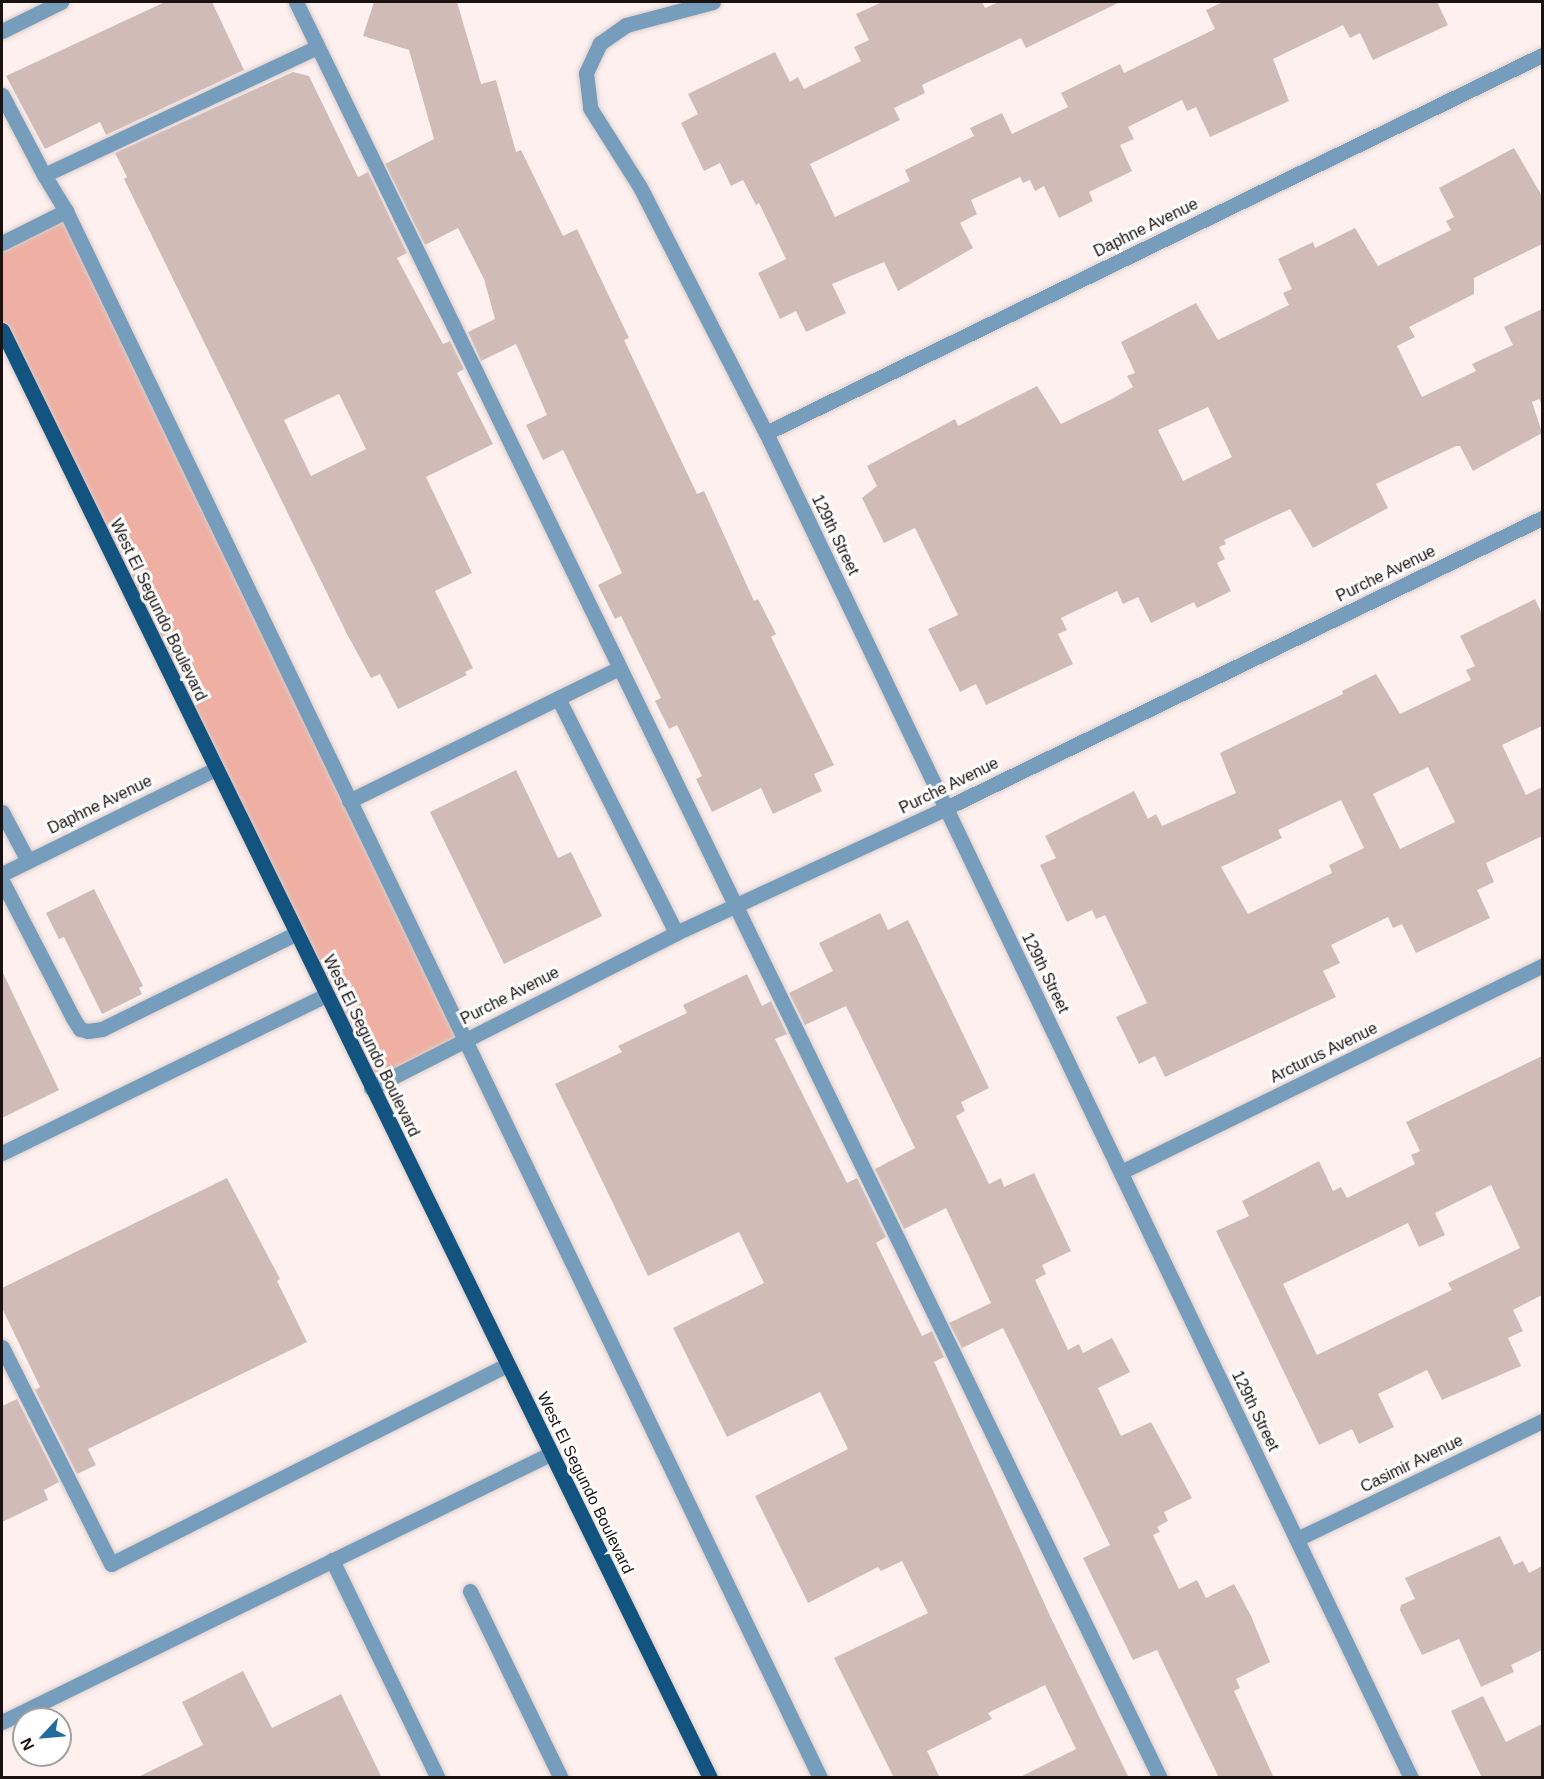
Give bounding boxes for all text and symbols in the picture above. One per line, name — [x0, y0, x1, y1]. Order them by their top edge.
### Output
street label: Daphne Avenue — [1090, 194, 1202, 262]
street label: 129th Street — [807, 492, 863, 578]
street label: West El Segundo Boulevard — [106, 516, 210, 704]
street label: Purche Avenue — [1333, 541, 1439, 607]
street label: Purche Avenue — [896, 753, 1002, 819]
street label: Daphne Avenue — [44, 771, 156, 839]
street label: 129th Street — [1017, 930, 1073, 1016]
street label: West El Segundo Boulevard — [319, 952, 423, 1140]
street label: Purche Avenue — [457, 963, 563, 1029]
street label: Arcturus Avenue — [1267, 1019, 1381, 1087]
street label: 129th Street — [1227, 1368, 1283, 1454]
street label: West El Segundo Boulevard — [533, 1389, 637, 1577]
street label: Casimir Avenue — [1357, 1431, 1467, 1497]
north arrow — [12, 1707, 72, 1767]
text: N — [17, 1735, 37, 1753]

